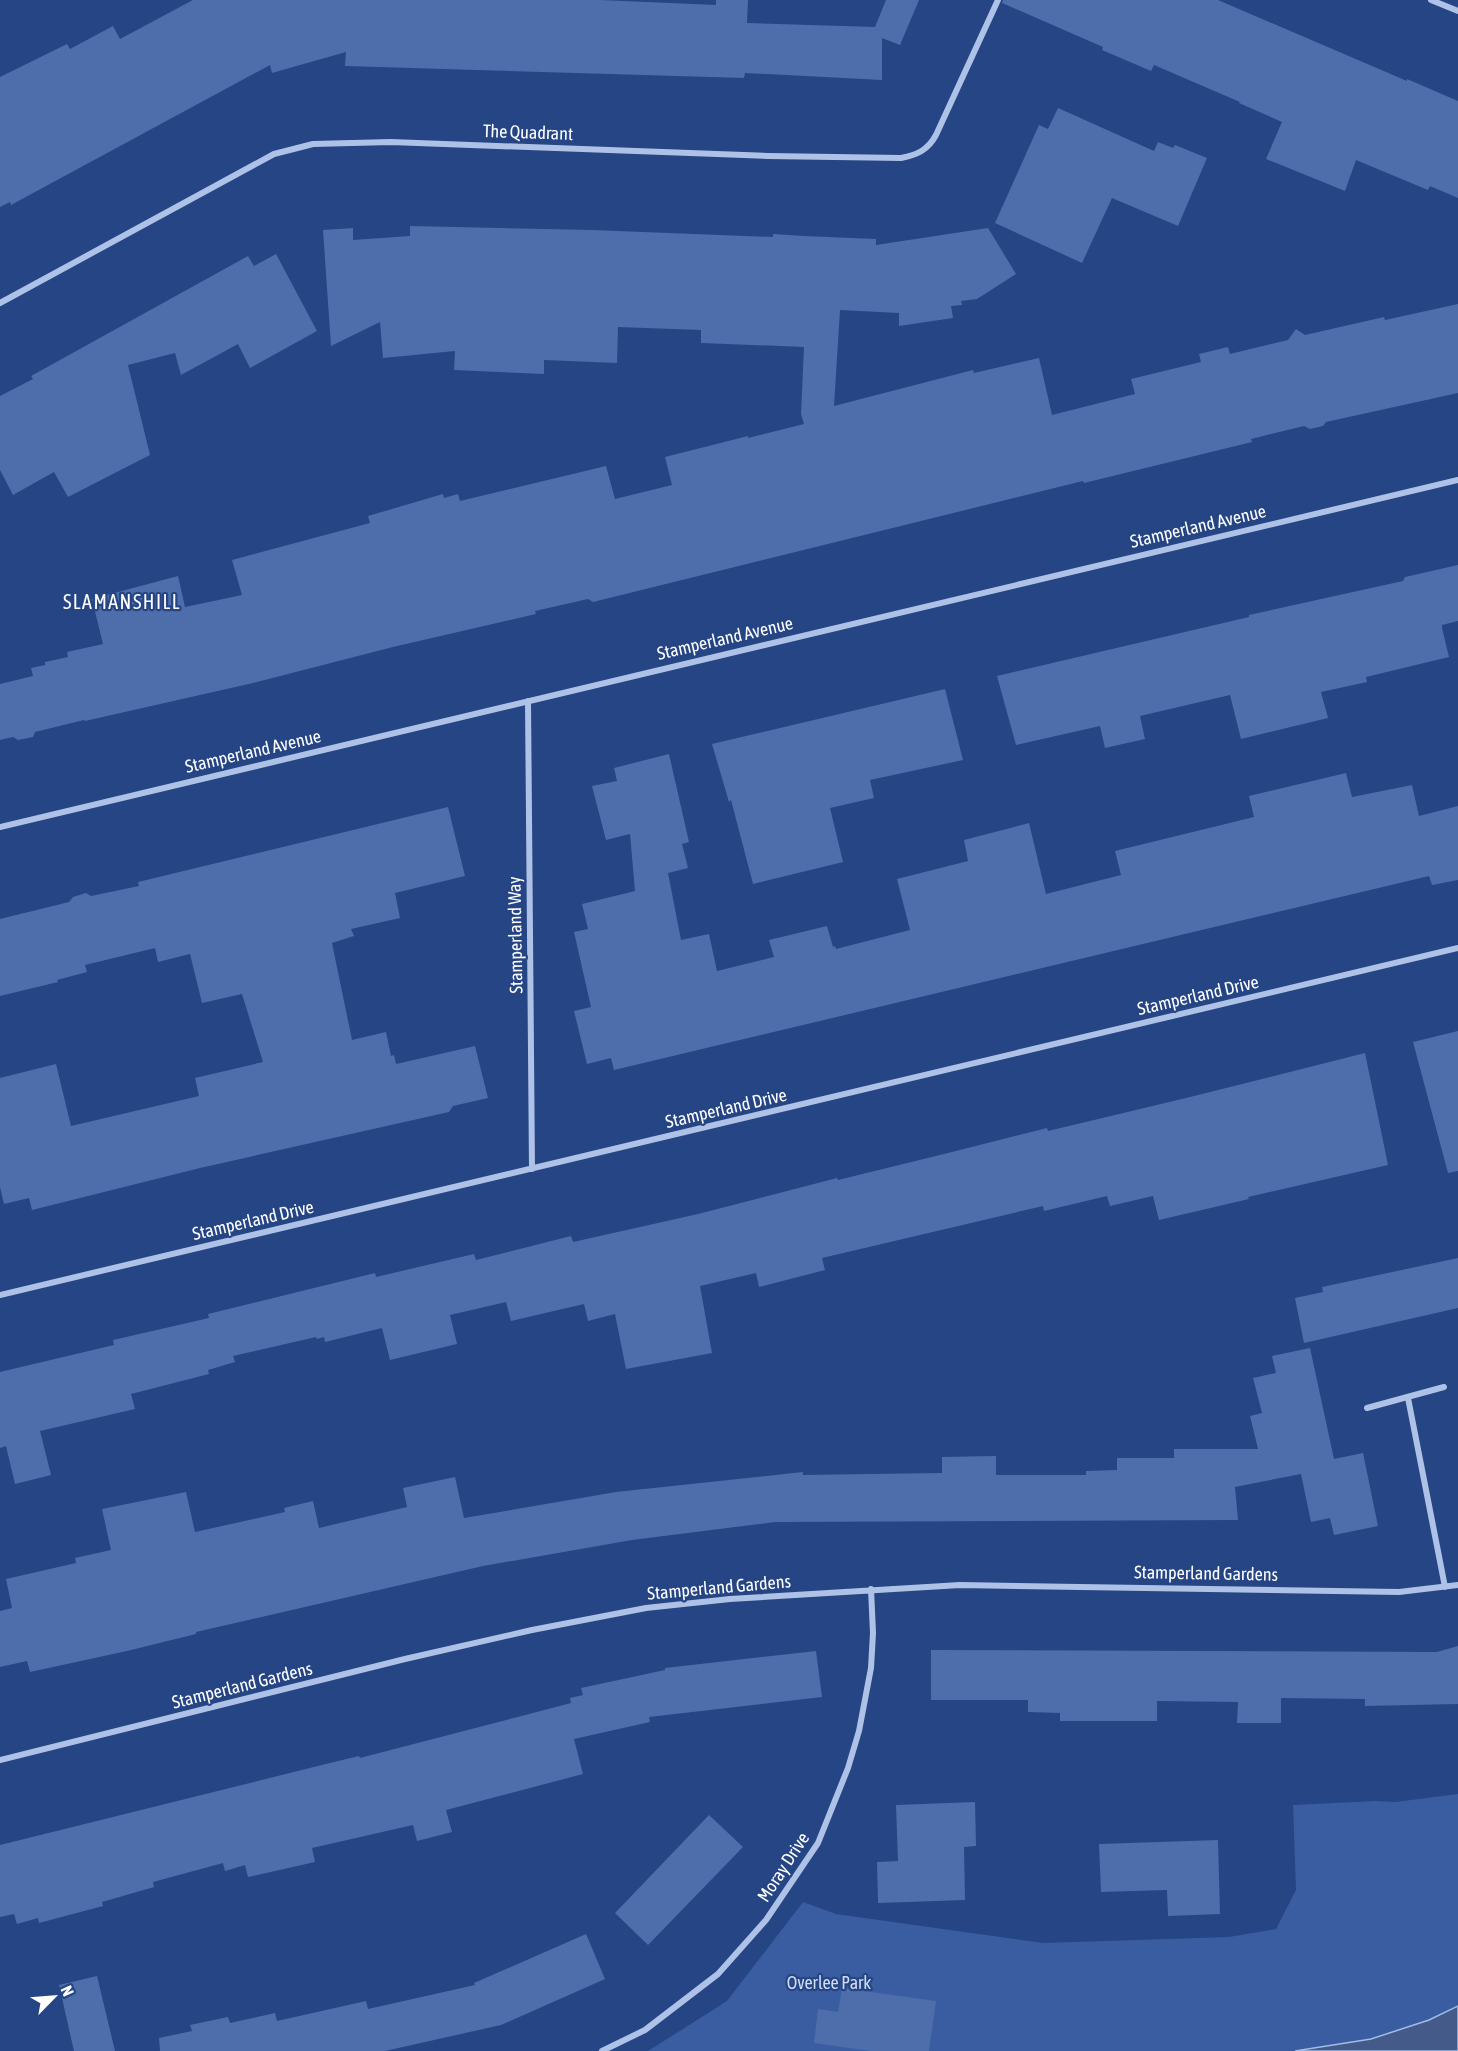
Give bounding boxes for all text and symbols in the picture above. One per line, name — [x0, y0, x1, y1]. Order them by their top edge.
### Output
street label: The Quadrant — [483, 120, 573, 144]
street label: Stamperland Avenue — [1128, 500, 1268, 552]
district label: SLAMANSHILL — [63, 590, 181, 613]
street label: Stamperland Avenue — [655, 612, 795, 664]
street label: Stamperland Avenue — [183, 725, 323, 777]
street label: Stamperland Way — [503, 876, 527, 994]
street label: Stamperland Drive — [1135, 971, 1261, 1019]
street label: Stamperland Drive — [663, 1084, 789, 1132]
street label: Stamperland Drive — [190, 1196, 316, 1244]
street label: Stamperland Gardens — [1134, 1561, 1278, 1585]
street label: Stamperland Gardens — [646, 1570, 792, 1604]
street label: Stamperland Gardens — [170, 1657, 314, 1713]
street label: Moray Drive — [753, 1828, 813, 1906]
north arrow — [24, 1967, 84, 2027]
park label: Overlee Park — [787, 1972, 871, 1993]
text: N — [57, 1983, 78, 1999]

